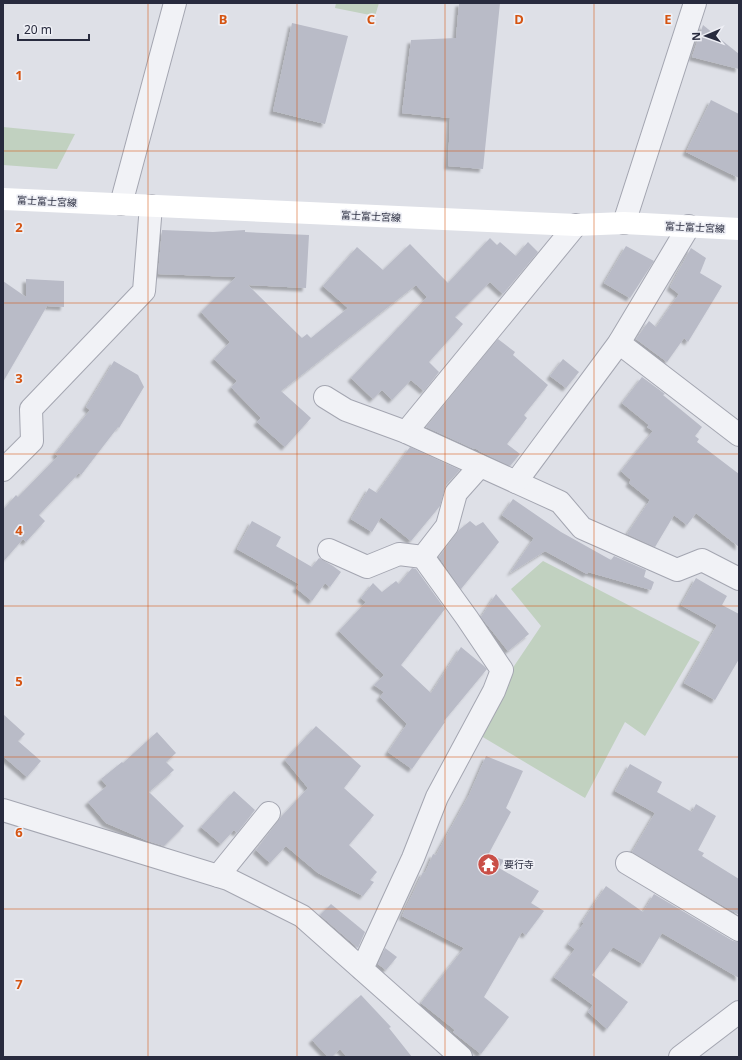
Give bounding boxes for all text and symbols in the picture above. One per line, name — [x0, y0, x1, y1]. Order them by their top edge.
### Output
text: B — [219, 10, 227, 28]
text: C — [367, 10, 375, 28]
text: D — [514, 10, 524, 28]
text: E — [664, 10, 672, 28]
scale bar — [18, 16, 89, 42]
north arrow — [686, 16, 726, 56]
text: 20 m — [24, 21, 52, 38]
text: N — [688, 32, 703, 41]
text: 1 — [15, 66, 23, 84]
street label: 富士富士宮線 — [17, 192, 77, 210]
street label: 富士富士宮線 — [341, 207, 401, 225]
text: 2 — [15, 218, 23, 236]
street label: 富士富士宮線 — [665, 218, 725, 236]
text: 3 — [15, 369, 23, 387]
text: 4 — [15, 521, 23, 539]
text: 5 — [15, 672, 23, 690]
text: 6 — [15, 823, 23, 841]
temple icon: 要行寺 — [476, 851, 502, 877]
place label: 要行寺 — [504, 857, 534, 871]
text: 7 — [15, 975, 23, 993]

